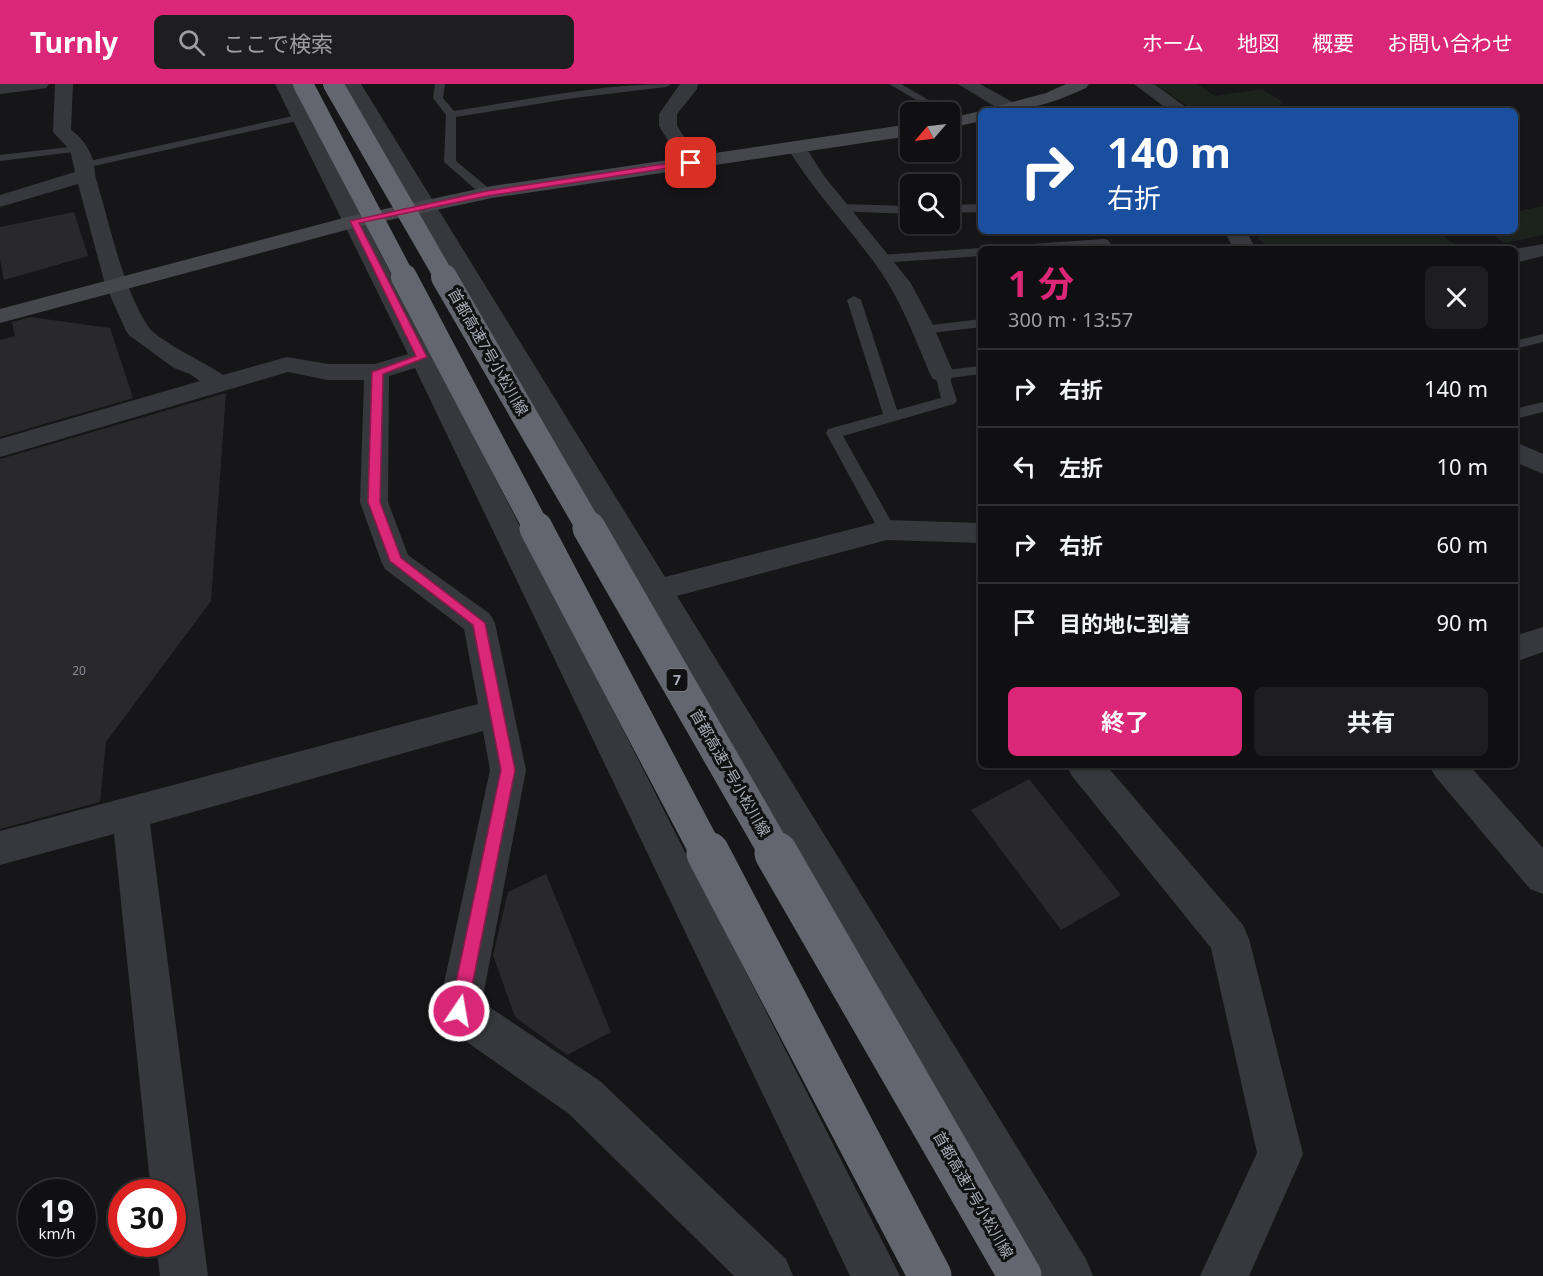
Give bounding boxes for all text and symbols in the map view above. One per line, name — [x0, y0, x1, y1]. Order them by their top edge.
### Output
search box — [154, 15, 574, 69]
text: Turnly — [30, 23, 118, 61]
icon: search — [175, 26, 208, 59]
text: ここで検索 — [223, 28, 333, 58]
text: ホーム — [1142, 29, 1204, 57]
text: 地図 — [1237, 29, 1279, 57]
text: 概要 — [1312, 29, 1354, 57]
text: お問い合わせ — [1387, 29, 1513, 57]
north arrow — [900, 102, 960, 162]
map controls — [900, 102, 960, 234]
text: 140 m — [1107, 123, 1231, 180]
icon: right — [1008, 132, 1086, 210]
pin — [665, 137, 716, 188]
icon: arrive — [674, 146, 707, 179]
button: search — [900, 174, 960, 234]
text: 右折 — [1107, 179, 1161, 216]
text: 1 分 — [1008, 259, 1074, 308]
button: close — [1425, 266, 1488, 329]
street label: 首都高速7号小松川線 — [444, 284, 533, 419]
text: 300 m · 13:57 — [1008, 306, 1133, 333]
icon: right — [1008, 372, 1041, 405]
text: 140 m — [1424, 373, 1488, 403]
text: 右折 — [1059, 374, 1103, 404]
icon: left — [1008, 450, 1041, 483]
text: 10 m — [1437, 451, 1488, 481]
text: 左折 — [1059, 452, 1103, 482]
icon: right — [1008, 528, 1041, 561]
text: 60 m — [1437, 529, 1488, 559]
text: 右折 — [1059, 530, 1103, 560]
icon: arrive — [1008, 606, 1041, 639]
text: 90 m — [1437, 607, 1488, 637]
text: 目的地に到着 — [1059, 608, 1191, 638]
house number: 20 — [72, 662, 86, 679]
road number: 7 — [666, 669, 688, 691]
button: 終了 — [1008, 687, 1242, 756]
button: 共有 — [1254, 687, 1488, 756]
street label: 首都高速7号小松川線 — [686, 705, 775, 840]
position arrow — [427, 979, 491, 1043]
street label: 首都高速7号小松川線 — [929, 1127, 1018, 1262]
speed limit sign: 30 — [108, 1179, 186, 1257]
text: 19 — [40, 1190, 74, 1231]
text: km/h — [39, 1223, 75, 1243]

